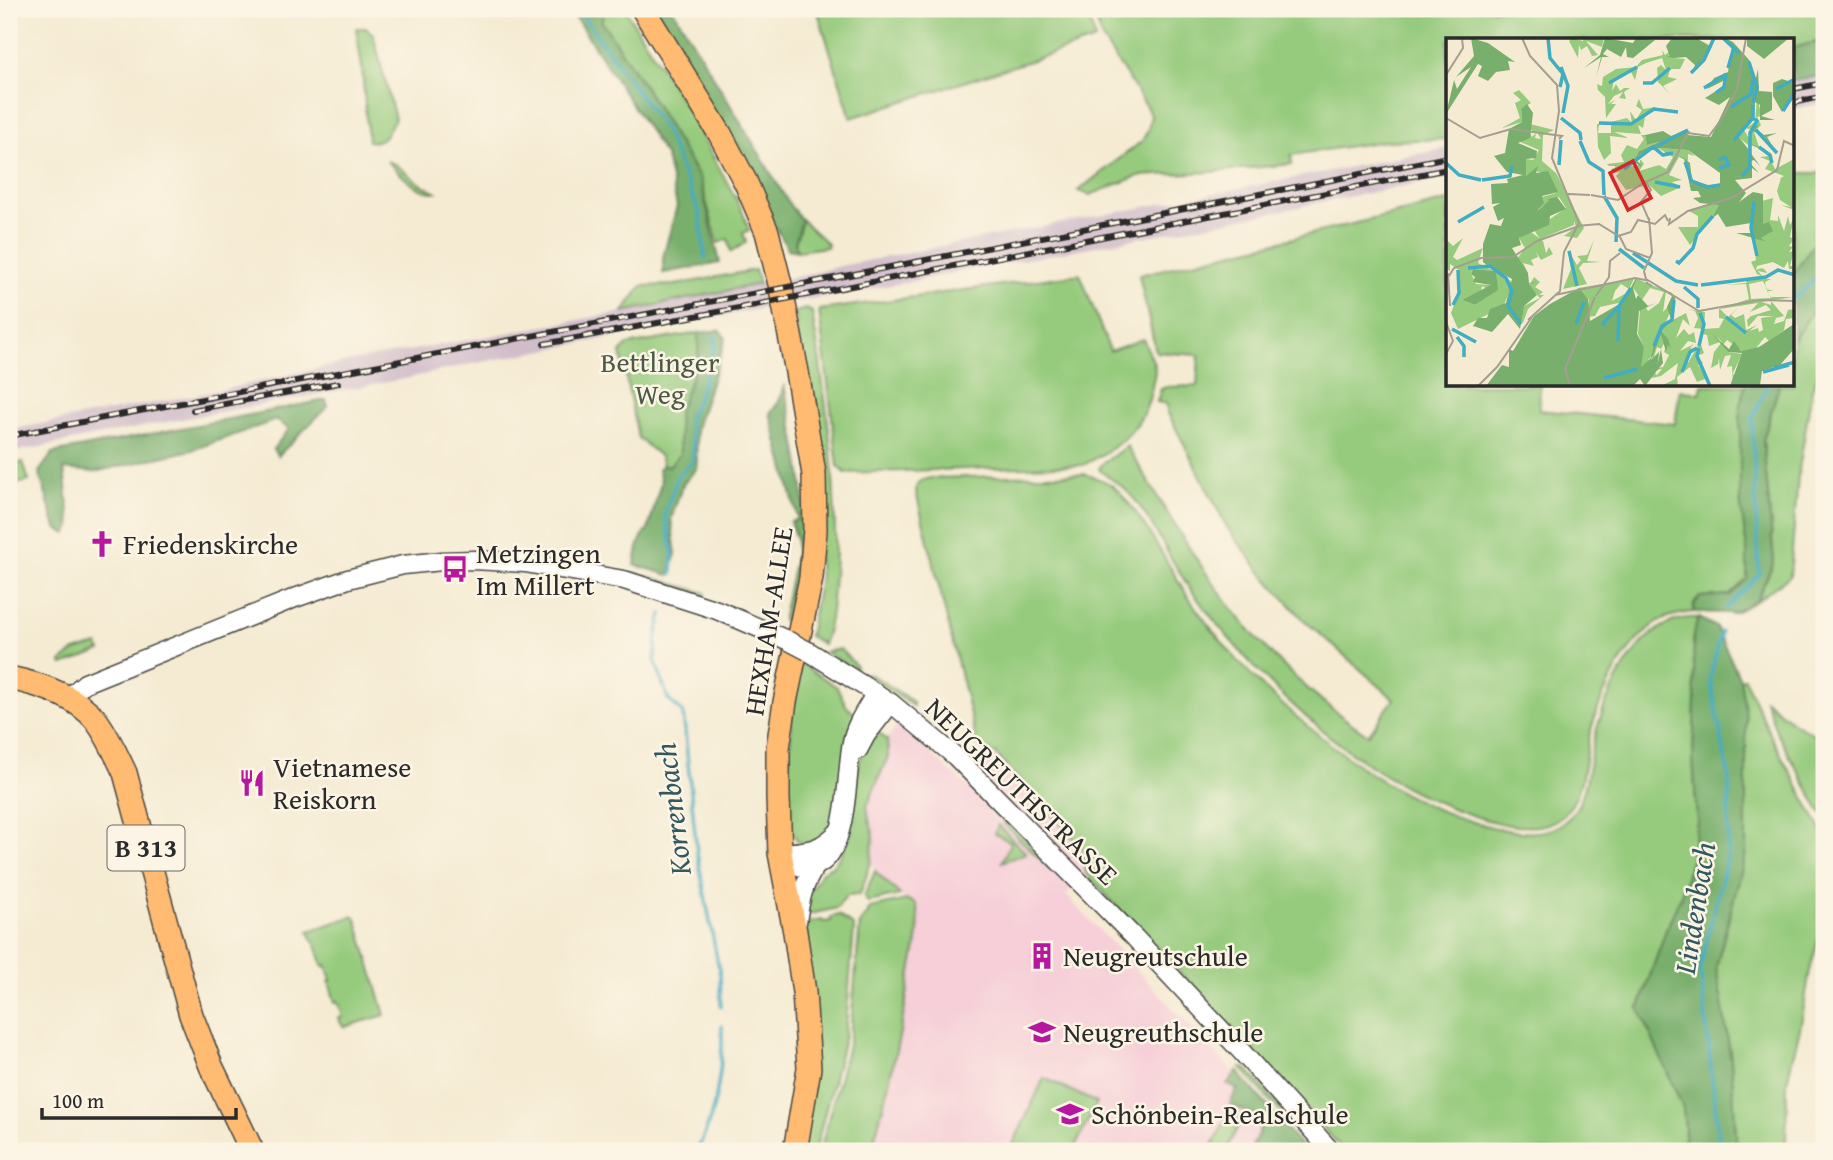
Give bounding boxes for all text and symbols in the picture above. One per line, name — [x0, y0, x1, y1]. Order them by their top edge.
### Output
inset map — [1446, 38, 1794, 387]
park label: Bettlinger Weg — [601, 341, 720, 414]
place label: Friedenskirche — [123, 523, 298, 564]
street label: HEXHAM-ALLEE — [732, 523, 803, 718]
church icon: Friedenskirche — [87, 529, 117, 559]
place label: Metzingen Im Millert — [476, 532, 601, 605]
bus stop icon: Metzingen Im Millert — [440, 554, 470, 584]
street label: NEUGREUTHSTRASSE — [917, 688, 1128, 894]
water label: Korrenbach — [642, 740, 702, 879]
place label: Vietnamese Reiskorn — [273, 746, 411, 819]
restaurant icon: Vietnamese Reiskorn — [237, 768, 267, 798]
road number: B 313 — [108, 826, 184, 870]
water label: Lindenbach — [1662, 839, 1726, 978]
place label: Neugreutschule — [1063, 935, 1248, 976]
building icon: Neugreutschule — [1027, 941, 1057, 971]
place label: Neugreuthschule — [1063, 1011, 1264, 1052]
school or university icon: Neugreuthschule — [1027, 1017, 1057, 1047]
scale bar — [42, 1076, 236, 1120]
text: 100 m — [52, 1085, 104, 1116]
place label: Schönbein-Realschule — [1091, 1093, 1349, 1134]
school or university icon: Schönbein-Realschule — [1055, 1099, 1085, 1129]

